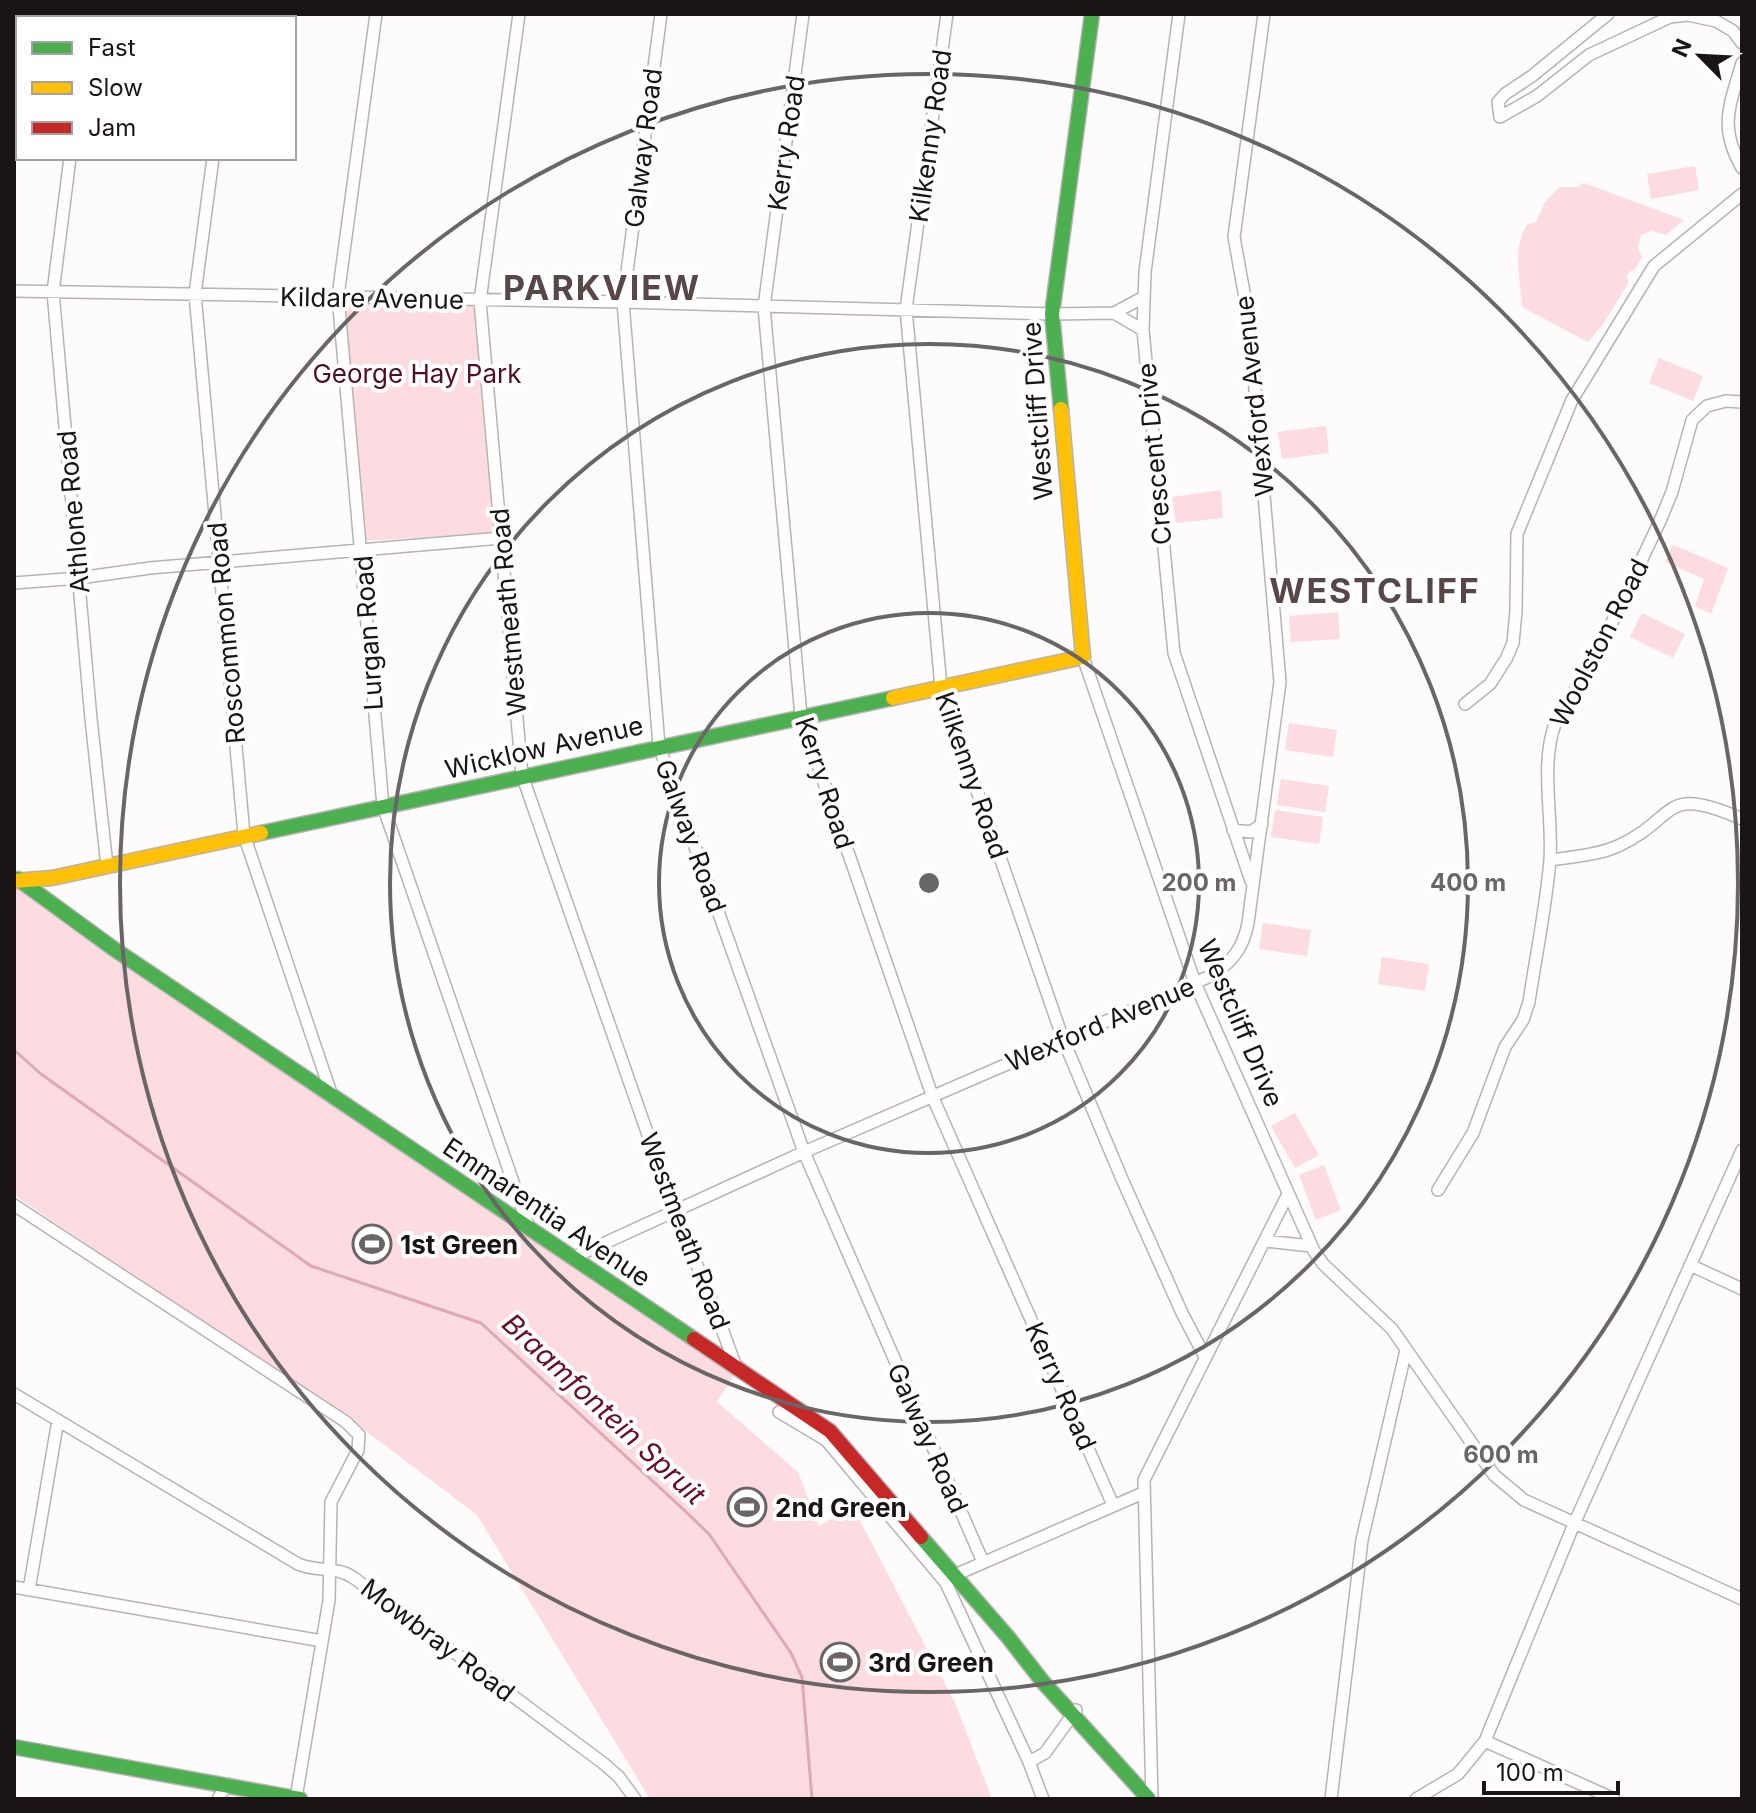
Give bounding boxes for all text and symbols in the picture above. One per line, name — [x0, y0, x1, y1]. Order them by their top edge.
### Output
legend — [16, 16, 296, 160]
north arrow — [1660, 16, 1740, 96]
text: Fast — [88, 33, 136, 62]
text: N — [1666, 35, 1697, 61]
street label: Kilkenny Road — [903, 48, 957, 224]
street label: Galway Road — [618, 66, 668, 230]
text: Slow — [88, 73, 143, 102]
street label: Kerry Road — [761, 73, 811, 213]
text: Jam — [88, 113, 136, 142]
district label: PARKVIEW — [503, 267, 701, 308]
street label: Kildare Avenue — [280, 281, 464, 315]
street label: Wexford Avenue — [1228, 294, 1280, 498]
street label: Westcliff Drive — [1015, 321, 1059, 501]
park label: George Hay Park — [312, 358, 522, 389]
street label: Crescent Drive — [1131, 362, 1177, 546]
street label: Athlone Road — [50, 429, 96, 595]
street label: Westmeath Road — [483, 507, 533, 717]
street label: Roscommon Road — [201, 521, 251, 745]
street label: Lurgan Road — [347, 554, 389, 712]
street label: Woolston Road — [1543, 554, 1655, 732]
district label: WESTCLIFF — [1269, 570, 1481, 611]
street label: Kilkenny Road — [929, 688, 1015, 862]
street label: Wicklow Avenue — [442, 709, 646, 785]
street label: Kerry Road — [789, 713, 861, 853]
street label: Galway Road — [649, 755, 733, 917]
text: 200 m — [1161, 868, 1237, 897]
text: 400 m — [1430, 868, 1506, 897]
centre of rings — [915, 869, 943, 897]
street label: Westcliff Drive — [1192, 935, 1290, 1111]
street label: Wexford Avenue — [1001, 970, 1199, 1078]
street label: Westmeath Road — [633, 1128, 737, 1334]
street label: Emmarentia Avenue — [437, 1131, 657, 1293]
sports icon: 1st Green — [351, 1223, 393, 1265]
place label: 1st Green — [400, 1229, 518, 1260]
water label: Braamfontein Spruit — [496, 1306, 713, 1512]
street label: Kerry Road — [1019, 1317, 1103, 1455]
street label: Galway Road — [881, 1358, 975, 1518]
text: 600 m — [1463, 1440, 1539, 1469]
sports icon: 2nd Green — [726, 1486, 768, 1528]
place label: 2nd Green — [775, 1492, 907, 1523]
street label: Mowbray Road — [355, 1572, 521, 1708]
sports icon: 3rd Green — [819, 1641, 861, 1683]
place label: 3rd Green — [868, 1647, 994, 1678]
scale bar — [1484, 1745, 1618, 1795]
text: 100 m — [1496, 1758, 1564, 1787]

